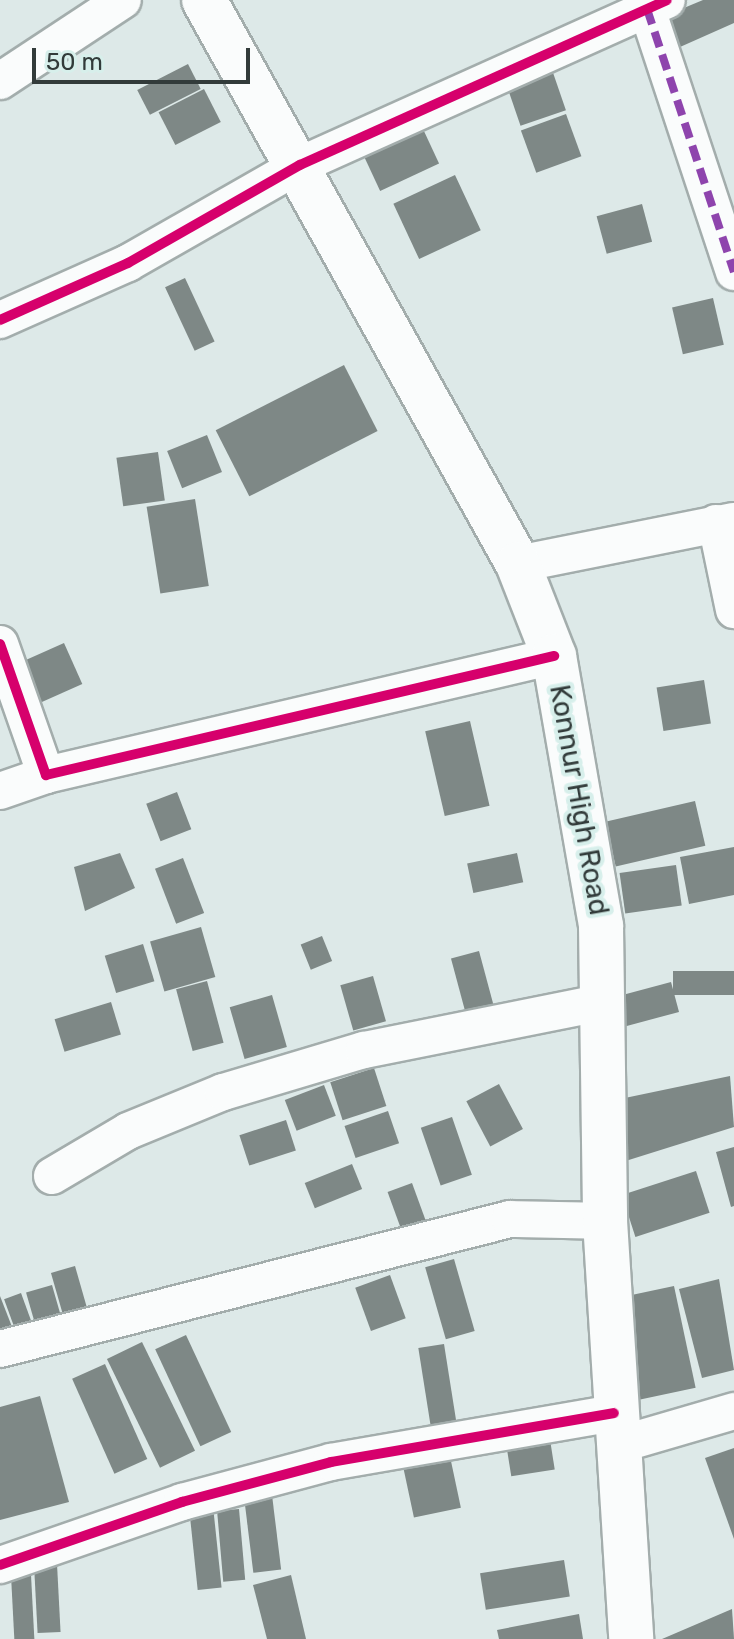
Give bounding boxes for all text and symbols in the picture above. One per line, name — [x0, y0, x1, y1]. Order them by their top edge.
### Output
scale bar — [36, 32, 254, 82]
text: 50 m — [46, 48, 103, 76]
street label: Konnur High Road — [542, 682, 616, 918]

